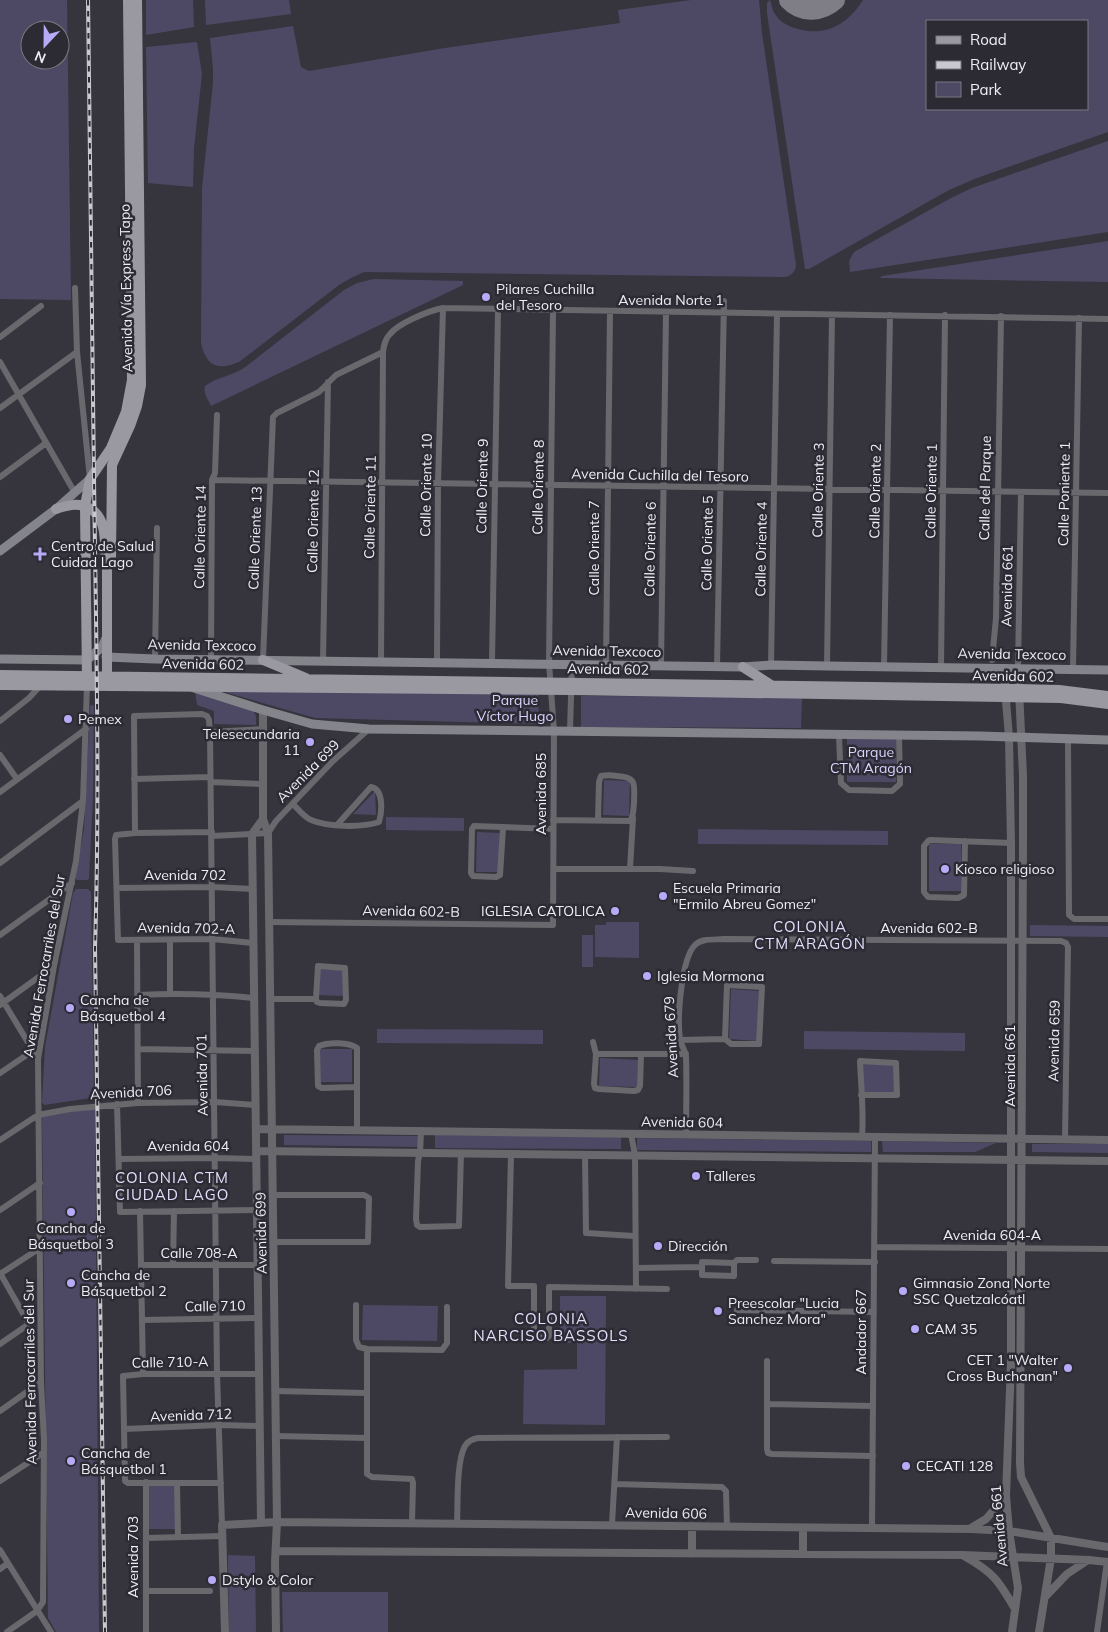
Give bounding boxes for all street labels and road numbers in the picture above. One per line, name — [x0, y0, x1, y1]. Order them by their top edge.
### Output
street label: Avenida Vía Express Tapo — [116, 204, 136, 372]
street label: Avenida Norte 1 — [618, 291, 724, 309]
street label: Calle Oriente 10 — [416, 433, 436, 537]
street label: Calle del Parque — [975, 435, 995, 541]
street label: Calle Oriente 9 — [472, 438, 492, 534]
street label: Calle Oriente 8 — [528, 439, 548, 535]
street label: Calle Oriente 3 — [808, 442, 828, 538]
street label: Calle Poniente 1 — [1054, 442, 1074, 546]
street label: Calle Oriente 2 — [865, 443, 885, 539]
street label: Calle Oriente 1 — [921, 443, 941, 539]
street label: Calle Oriente 11 — [360, 455, 380, 559]
street label: Avenida Cuchilla del Tesoro — [571, 464, 749, 486]
street label: Calle Oriente 12 — [303, 469, 323, 573]
street label: Calle Oriente 14 — [190, 484, 210, 589]
street label: Calle Oriente 13 — [244, 486, 266, 590]
street label: Calle Oriente 5 — [697, 495, 717, 591]
street label: Calle Oriente 7 — [585, 500, 603, 596]
street label: Calle Oriente 6 — [640, 501, 660, 597]
street label: Calle Oriente 4 — [751, 501, 771, 597]
street label: Avenida 661 — [997, 545, 1017, 627]
street label: Avenida Texcoco — [147, 635, 257, 655]
street label: Avenida Texcoco — [552, 641, 662, 661]
street label: Avenida Texcoco — [957, 644, 1067, 664]
street label: Avenida 602 — [162, 654, 244, 674]
street label: Avenida 602 — [567, 659, 649, 679]
street label: Avenida 602 — [972, 666, 1054, 686]
street label: Avenida 699 — [273, 736, 343, 806]
street label: Avenida 685 — [532, 753, 550, 835]
street label: Avenida 702 — [144, 866, 226, 884]
street label: Avenida Ferrocarriles del Sur — [19, 872, 69, 1059]
street label: Avenida 602-B — [362, 901, 460, 921]
street label: Avenida 702-A — [137, 918, 236, 938]
street label: Avenida 602-B — [880, 919, 978, 937]
street label: Avenida 679 — [660, 996, 682, 1078]
street label: Avenida 659 — [1044, 1000, 1064, 1082]
street label: Avenida 661 — [1001, 1025, 1019, 1107]
street label: Avenida 701 — [192, 1034, 212, 1116]
street label: Avenida 706 — [90, 1081, 172, 1103]
street label: Avenida 604 — [641, 1112, 724, 1132]
street label: Avenida 604 — [147, 1137, 230, 1155]
street label: Avenida 699 — [251, 1192, 271, 1274]
street label: Avenida 604-A — [943, 1226, 1042, 1244]
street label: Calle 708-A — [161, 1244, 238, 1262]
street label: Avenida Ferrocarriles del Sur — [19, 1278, 41, 1465]
street label: Andador 667 — [852, 1289, 870, 1375]
street label: Calle 710 — [184, 1296, 246, 1316]
street label: Calle 710-A — [131, 1352, 209, 1372]
street label: Avenida 712 — [150, 1405, 232, 1425]
street label: Avenida 661 — [986, 1484, 1012, 1568]
street label: Avenida 606 — [625, 1503, 707, 1523]
street label: Avenida 703 — [124, 1516, 142, 1598]

